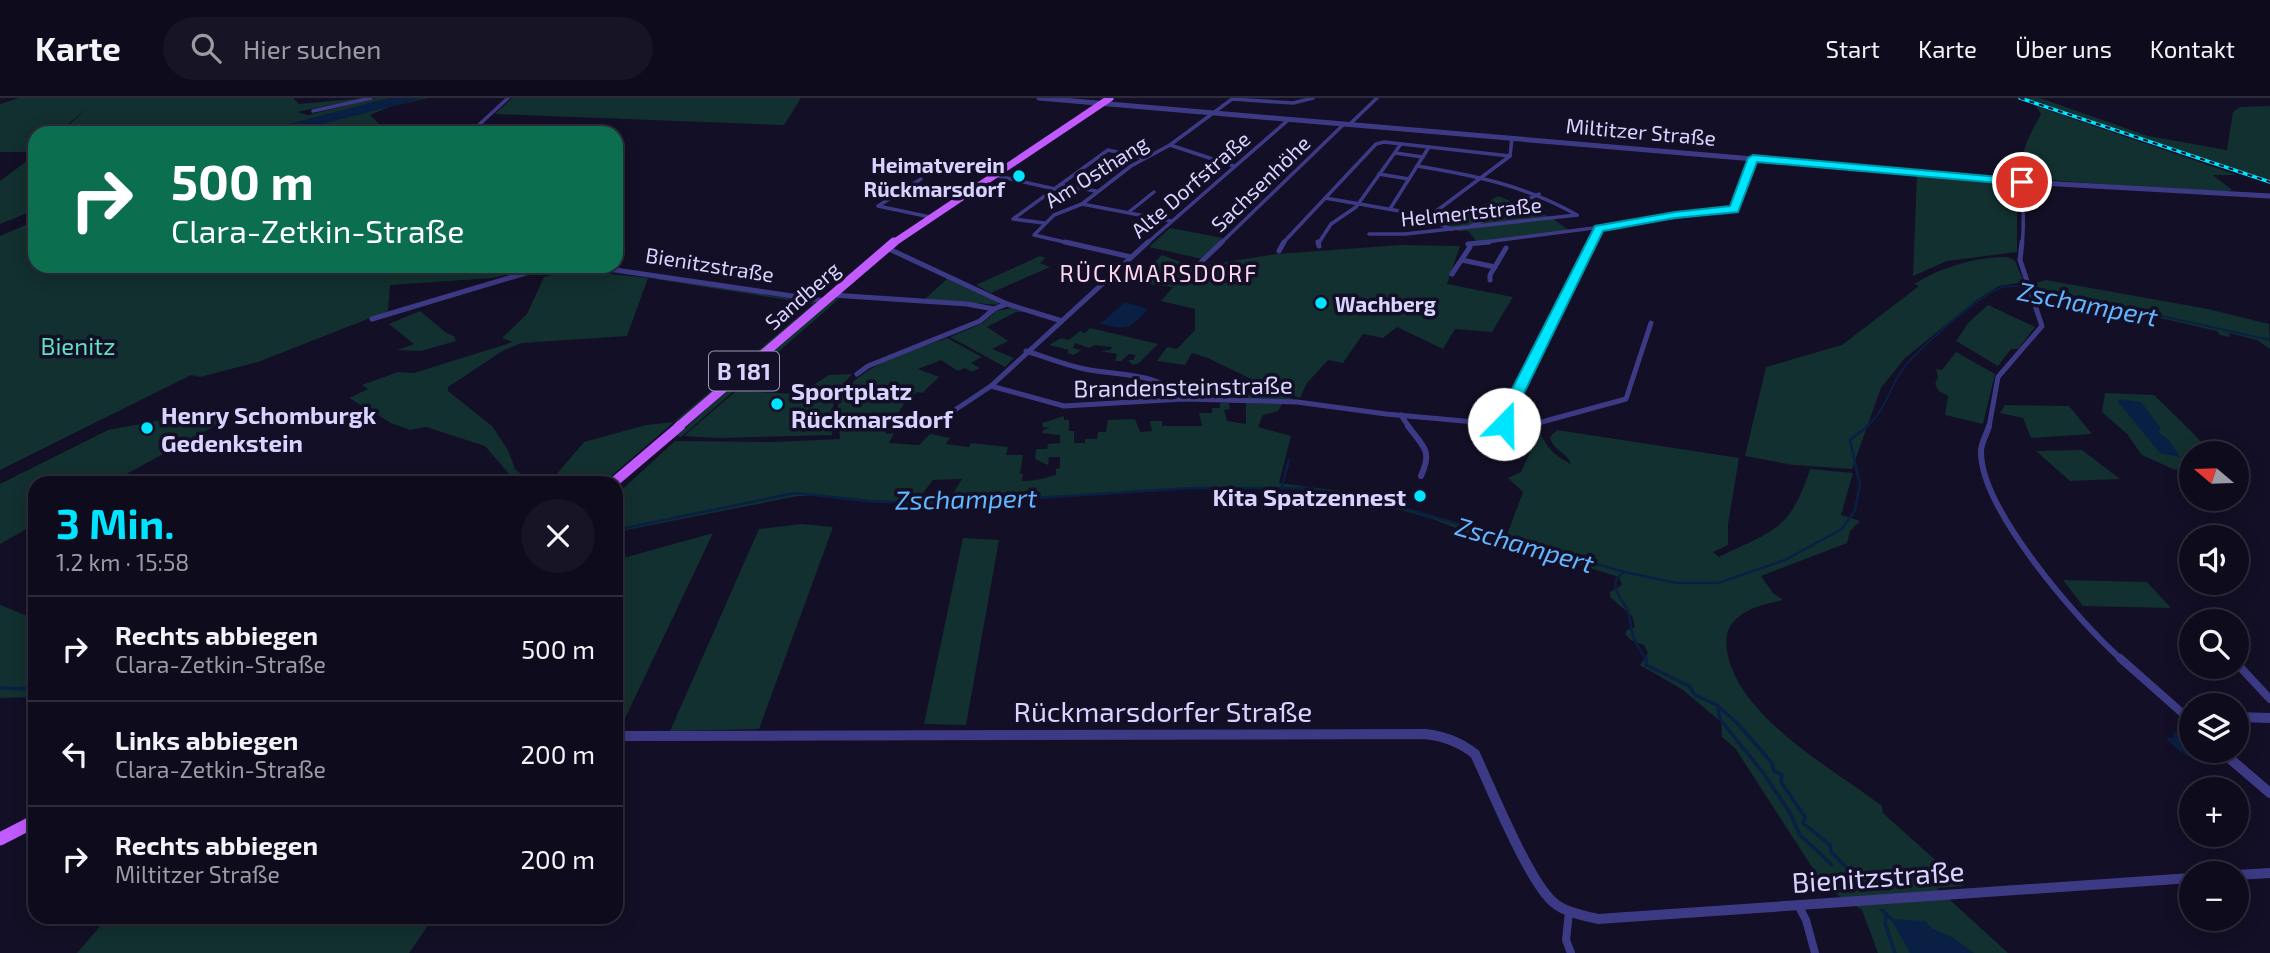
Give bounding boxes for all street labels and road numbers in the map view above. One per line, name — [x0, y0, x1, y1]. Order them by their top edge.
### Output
street label: Miltitzer Straße — [1565, 112, 1717, 150]
street label: Alte Dorfstraße — [1125, 126, 1255, 242]
street label: Am Osthang — [1040, 129, 1152, 212]
street label: Sachsenhöhe — [1205, 130, 1315, 236]
street label: Helmertstraße — [1399, 191, 1543, 231]
street label: Bienitzstraße — [644, 242, 776, 286]
street label: Sandberg — [760, 256, 845, 334]
road number: B 181 — [709, 352, 779, 390]
street label: Brandensteinstraße — [1073, 370, 1293, 402]
street label: Rückmarsdorfer Straße — [1014, 694, 1312, 728]
street label: Bienitzstraße — [1791, 853, 1965, 899]

